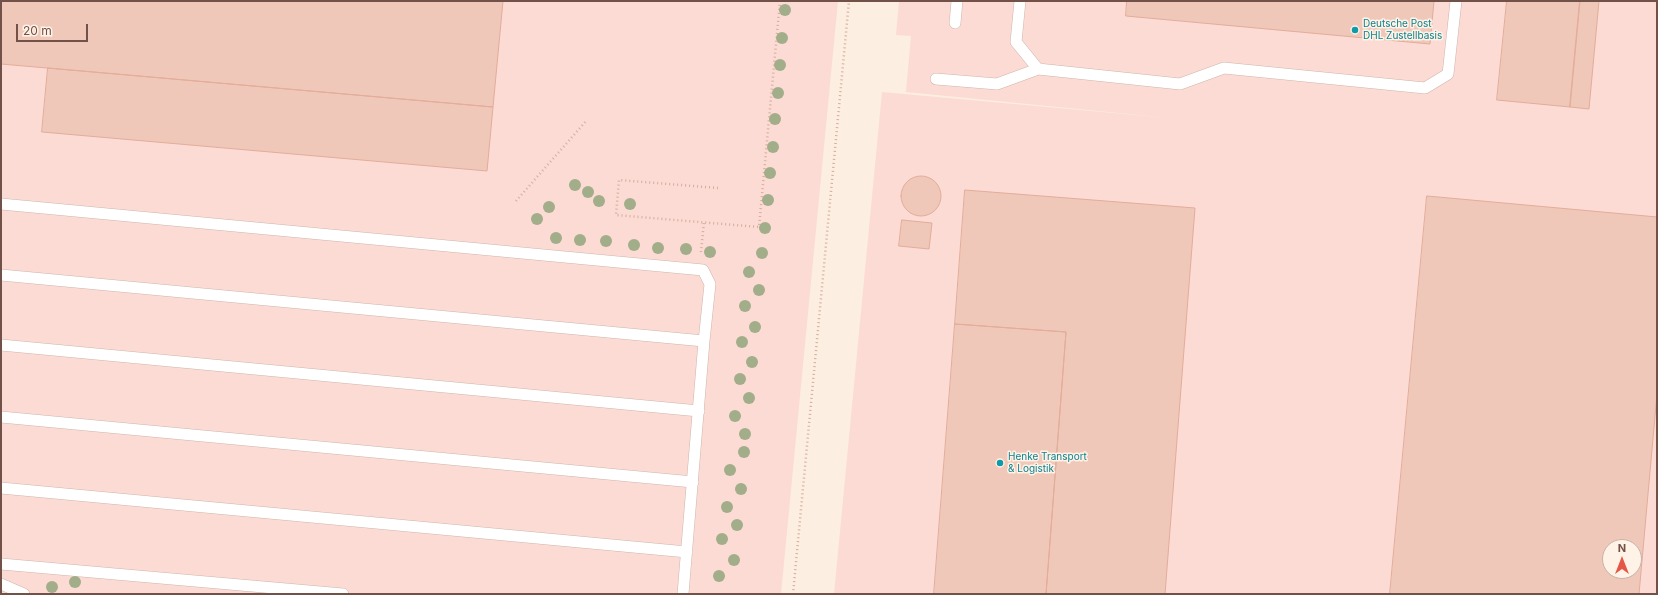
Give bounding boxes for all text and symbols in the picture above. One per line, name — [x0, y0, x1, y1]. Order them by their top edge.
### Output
scale bar — [18, 16, 90, 42]
place label: Deutsche Post DHL Zustellbasis — [1363, 18, 1442, 42]
text: 20 m — [23, 23, 52, 38]
marker: Deutsche Post DHL Zustellbasis — [1350, 25, 1360, 35]
place label: Henke Transport & Logistik — [1008, 451, 1087, 474]
marker: Henke Transport & Logistik — [995, 458, 1005, 468]
north arrow — [1602, 539, 1642, 579]
text: N — [1618, 541, 1626, 555]

